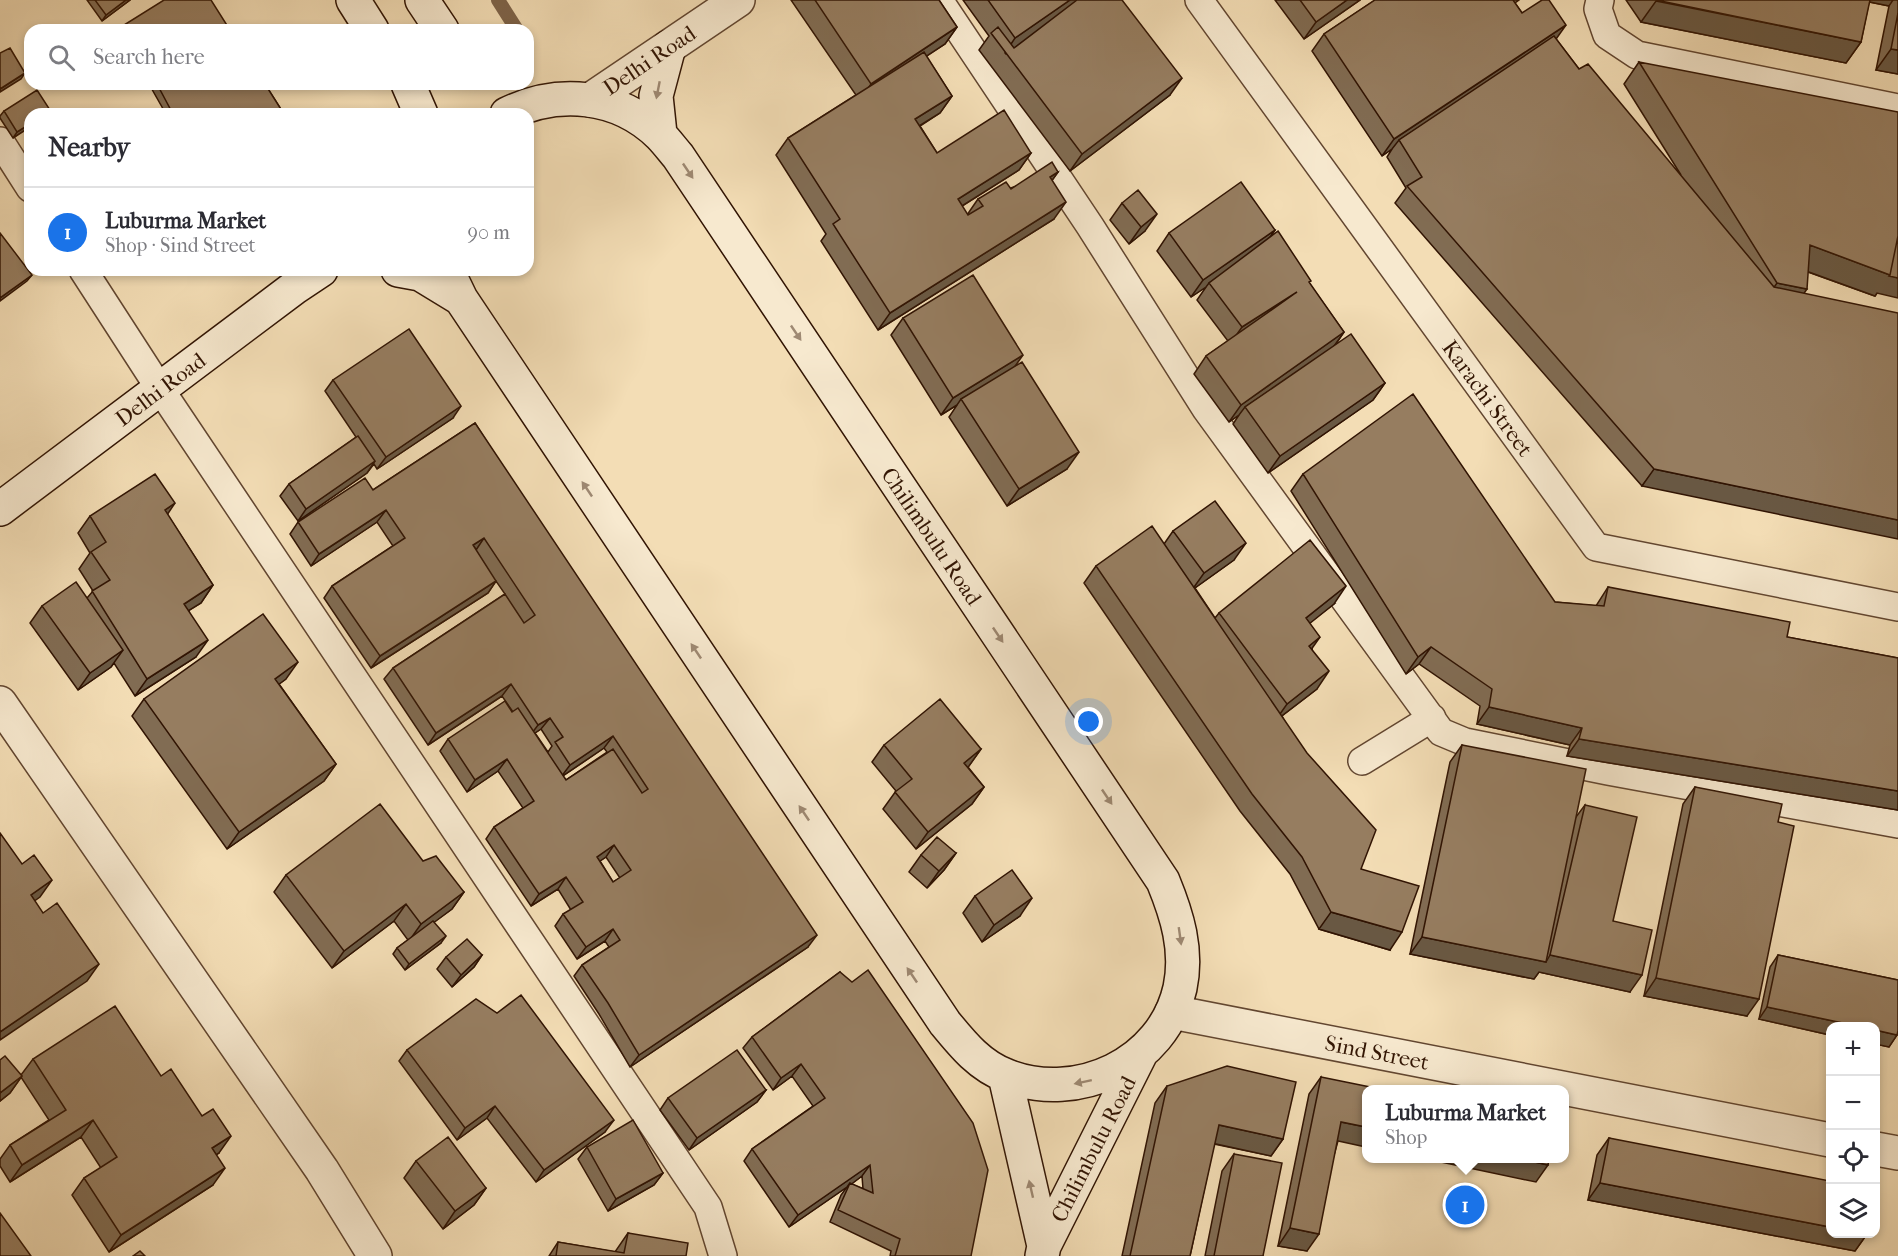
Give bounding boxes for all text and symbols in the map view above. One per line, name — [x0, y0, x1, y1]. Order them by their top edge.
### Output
street label: Delhi Road — [598, 20, 702, 101]
search box — [24, 24, 534, 90]
icon: search — [45, 41, 78, 74]
text: Search here — [93, 44, 205, 70]
one-way arrow — [653, 81, 662, 100]
text: Nearby — [48, 132, 130, 163]
one-way arrow — [682, 163, 693, 179]
text: Luburma Market — [105, 208, 266, 234]
text: 1 — [64, 221, 71, 244]
text: 90 m — [468, 221, 510, 244]
text: Shop · Sind Street — [105, 234, 256, 257]
one-way arrow — [791, 325, 802, 342]
street label: Karachi Street — [1436, 335, 1538, 462]
street label: Delhi Road — [110, 347, 212, 432]
street label: Chilimbulu Road — [876, 463, 987, 611]
one-way arrow — [581, 481, 593, 497]
one-way arrow — [993, 627, 1004, 643]
one-way arrow — [690, 642, 701, 659]
your location — [1074, 707, 1103, 736]
one-way arrow — [1101, 789, 1112, 805]
one-way arrow — [798, 805, 810, 821]
one-way arrow — [1176, 927, 1185, 946]
one-way arrow — [907, 967, 918, 983]
map controls — [1826, 1022, 1880, 1238]
button: + — [1826, 1022, 1880, 1076]
street label: Sind Street — [1323, 1030, 1431, 1076]
street label: Chilimbulu Road — [1046, 1071, 1142, 1227]
button: − — [1826, 1076, 1880, 1130]
one-way arrow — [1073, 1078, 1092, 1087]
popup — [1362, 1085, 1569, 1163]
text: Luburma Market — [1385, 1100, 1546, 1126]
text: Shop — [1385, 1126, 1427, 1149]
button: locate — [1826, 1130, 1880, 1184]
one-way arrow — [1025, 1180, 1035, 1198]
pin: 1 — [1446, 1182, 1484, 1228]
button: layers — [1826, 1184, 1880, 1238]

